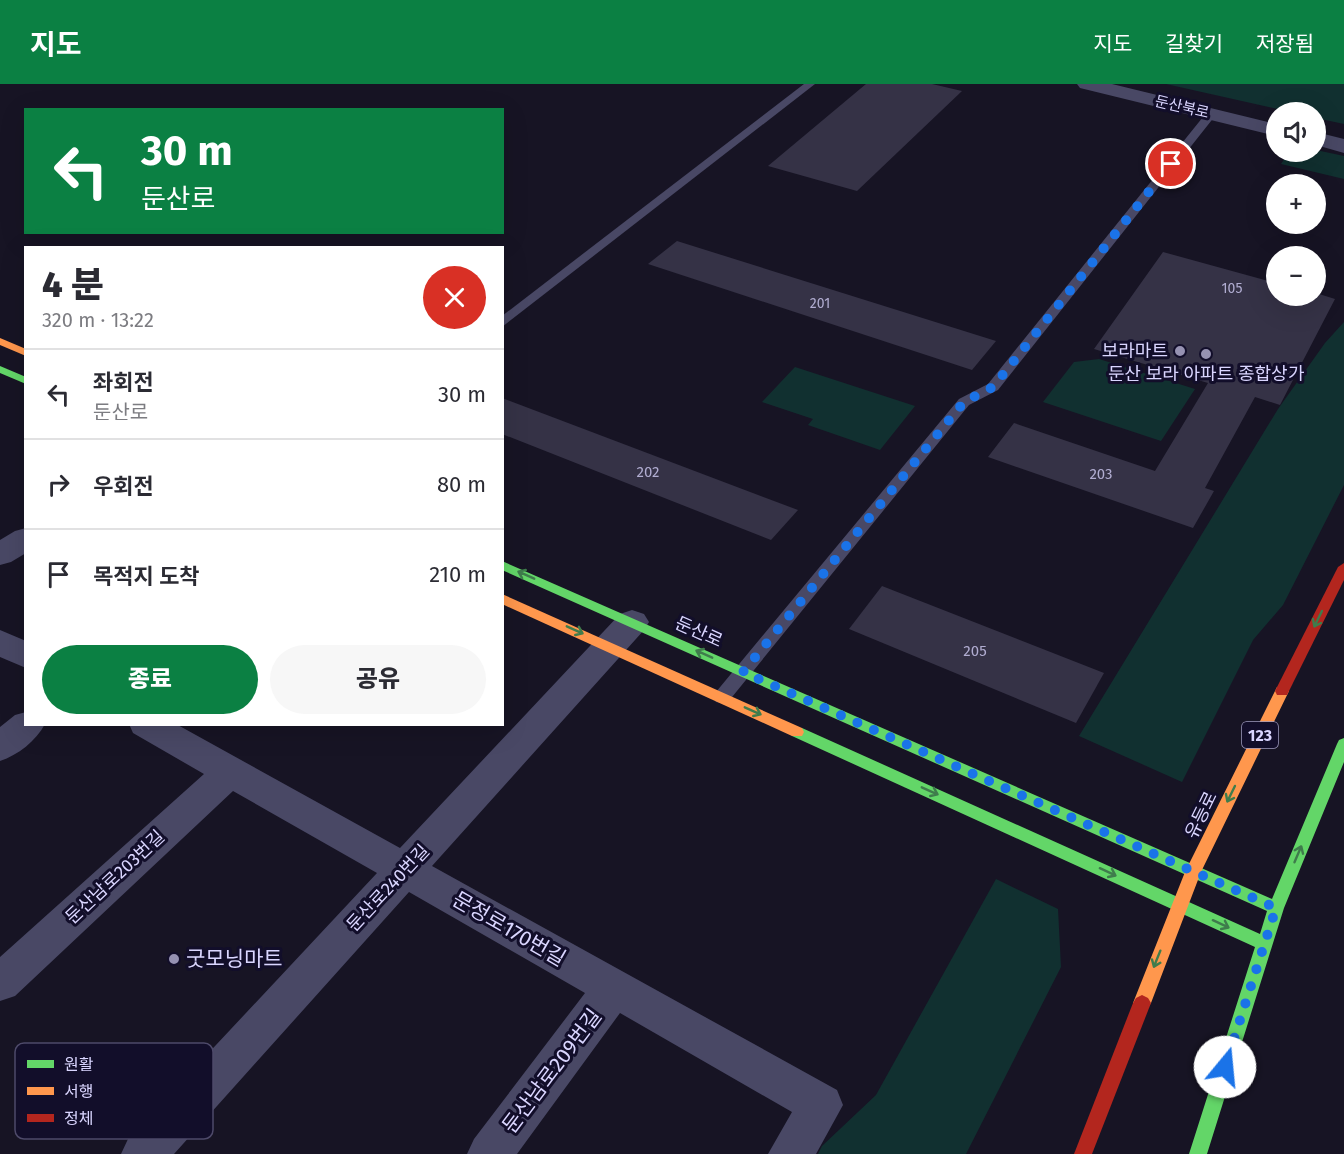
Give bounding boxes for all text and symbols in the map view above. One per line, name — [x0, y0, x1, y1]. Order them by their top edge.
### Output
text: 지도 — [30, 28, 82, 61]
text: 지도 — [1093, 31, 1132, 57]
text: 길찾기 — [1165, 31, 1223, 57]
text: 저장됨 — [1256, 31, 1314, 57]
street label: 둔산북로 — [1153, 92, 1211, 122]
map controls — [1266, 102, 1326, 306]
button: sound — [1266, 102, 1326, 162]
text: 30 m — [141, 126, 233, 176]
icon: left — [42, 132, 120, 210]
pin — [1145, 138, 1196, 189]
icon: arrive — [1154, 147, 1187, 180]
button: + — [1266, 174, 1326, 234]
text: 둔산로 — [141, 183, 216, 215]
button: − — [1266, 246, 1326, 306]
text: 4 분 — [42, 263, 104, 307]
button: close — [423, 266, 486, 329]
house number: 105 — [1222, 280, 1242, 297]
house number: 201 — [810, 295, 830, 312]
text: 320 m · 13:22 — [42, 308, 154, 332]
place label: 보라마트 — [1102, 340, 1168, 362]
marker: 보라마트 — [1173, 344, 1187, 358]
marker: 둔산 보라 아파트 종합상가 — [1199, 347, 1213, 361]
place label: 둔산 보라 아파트 종합상가 — [1108, 363, 1305, 385]
text: 좌회전 — [93, 369, 154, 396]
icon: left — [42, 378, 75, 411]
text: 30 m — [438, 381, 486, 408]
text: 둔산로 — [93, 400, 148, 424]
house number: 202 — [636, 463, 660, 481]
house number: 203 — [1089, 465, 1113, 483]
icon: right — [42, 468, 75, 501]
text: 80 m — [437, 471, 486, 498]
text: 우회전 — [93, 473, 154, 500]
icon: arrive — [42, 558, 75, 591]
text: 210 m — [429, 561, 486, 588]
text: 목적지 도착 — [93, 563, 199, 590]
one-way arrow — [517, 569, 535, 580]
one-way arrow — [1312, 610, 1323, 628]
street label: 둔산로 — [672, 612, 726, 652]
one-way arrow — [565, 625, 583, 637]
house number: 205 — [963, 642, 987, 660]
button: 종료 — [42, 645, 258, 714]
button: 공유 — [270, 645, 486, 714]
one-way arrow — [695, 648, 713, 659]
one-way arrow — [743, 705, 761, 717]
road number: 123 — [1242, 722, 1278, 748]
one-way arrow — [1225, 784, 1236, 802]
one-way arrow — [921, 786, 939, 798]
street label: 유등로 — [1180, 788, 1222, 842]
street label: 둔산남로203번길 — [61, 826, 169, 928]
street label: 둔산로240번길 — [342, 840, 434, 936]
one-way arrow — [1293, 846, 1304, 864]
one-way arrow — [1098, 866, 1116, 878]
street label: 문정로170번길 — [448, 886, 570, 972]
one-way arrow — [1212, 919, 1230, 930]
place label: 굿모닝마트 — [186, 946, 283, 972]
one-way arrow — [1151, 949, 1162, 968]
marker: 굿모닝마트 — [167, 952, 181, 966]
street label: 둔산남로209번길 — [497, 1004, 607, 1138]
position arrow — [1193, 1035, 1257, 1099]
legend — [15, 1043, 213, 1139]
text: 원활 — [64, 1055, 94, 1074]
text: 서행 — [64, 1082, 93, 1101]
text: 정체 — [64, 1109, 93, 1128]

